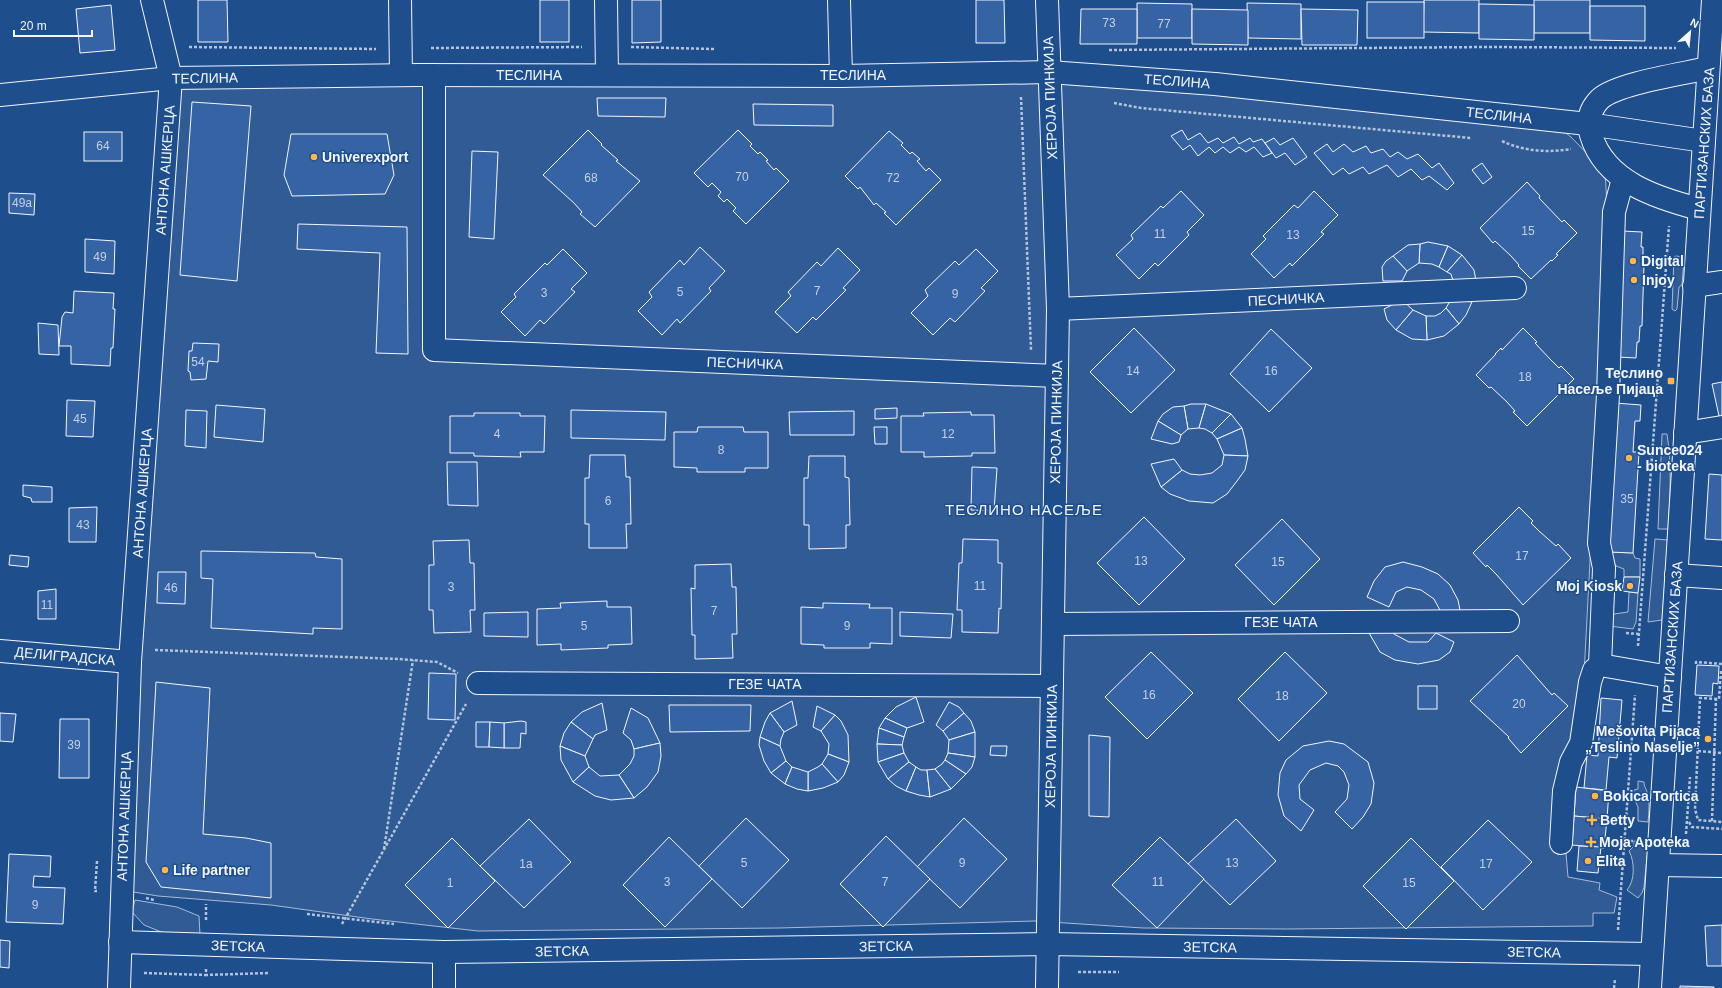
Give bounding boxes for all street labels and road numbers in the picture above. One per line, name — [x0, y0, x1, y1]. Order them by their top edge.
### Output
street label: ХЕРОЈА ПИНКИЈА — [1040, 35, 1060, 160]
street label: ПАРТИЗАНСКИХ БАЗА — [1691, 66, 1717, 219]
street label: ТЕСЛИНА — [496, 67, 563, 83]
street label: ТЕСЛИНА — [820, 67, 887, 83]
street label: ТЕСЛИНА — [172, 69, 239, 87]
street label: ТЕСЛИНА — [1143, 71, 1211, 91]
street label: АНТОНА АШКЕРЦА — [152, 104, 178, 236]
street label: ТЕСЛИНА — [1465, 104, 1533, 126]
street label: ПЕСНИЧКА — [1247, 289, 1325, 309]
street label: ПЕСНИЧКА — [706, 354, 784, 372]
street label: ХЕРОЈА ПИНКИЈА — [1047, 359, 1065, 484]
street label: АНТОНА АШКЕРЦА — [129, 427, 155, 559]
street label: ПАРТИЗАНСКИХ БАЗА — [1659, 560, 1685, 713]
street label: ГЕЗЕ ЧАТА — [1244, 614, 1318, 630]
street label: ДЕЛИГРАДСКА — [14, 644, 117, 668]
street label: ГЕЗЕ ЧАТА — [728, 676, 802, 692]
street label: ХЕРОЈА ПИНКИЈА — [1042, 683, 1060, 808]
street label: АНТОНА АШКЕРЦА — [114, 750, 134, 881]
street label: ЗЕТСКА — [211, 937, 266, 955]
street label: ЗЕТСКА — [859, 938, 914, 954]
street label: ЗЕТСКА — [1183, 939, 1238, 955]
street label: ЗЕТСКА — [535, 943, 590, 959]
street label: ЗЕТСКА — [1507, 944, 1562, 960]

